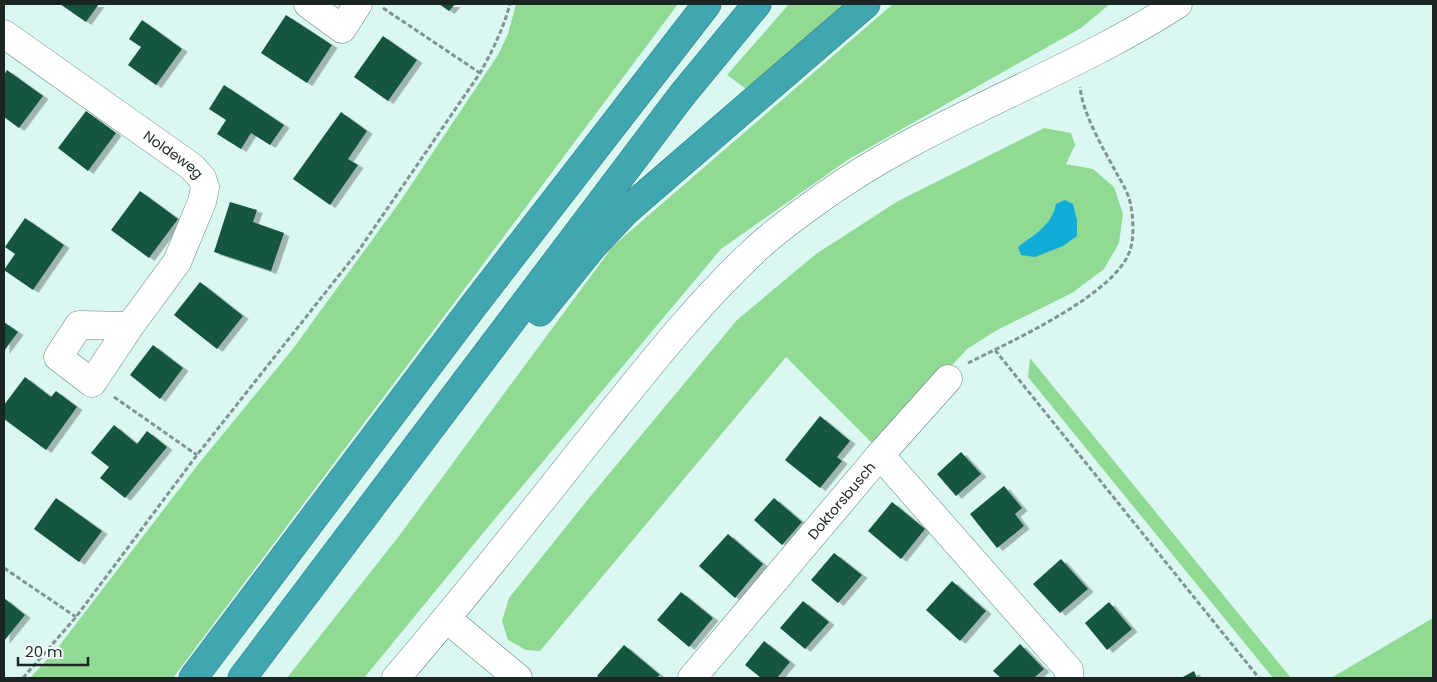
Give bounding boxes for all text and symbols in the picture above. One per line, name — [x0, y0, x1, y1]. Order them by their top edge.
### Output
street label: Noldeweg — [139, 126, 208, 183]
street label: Doktorsbusch — [803, 458, 880, 544]
scale bar — [18, 634, 88, 666]
text: 20 m — [25, 641, 63, 662]

